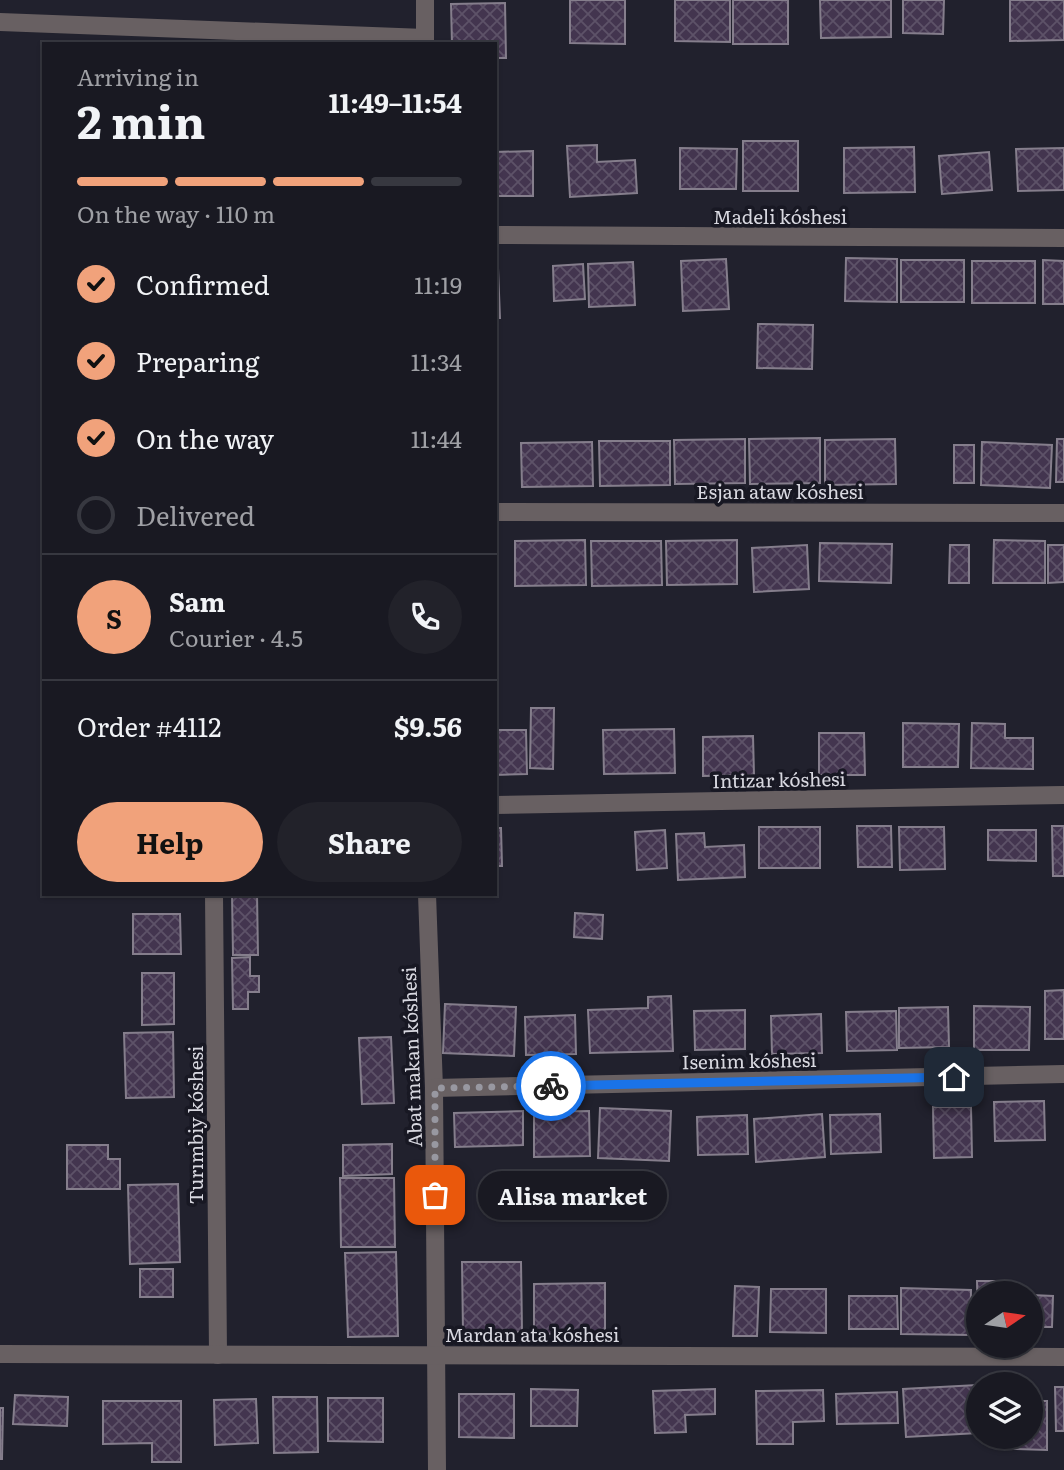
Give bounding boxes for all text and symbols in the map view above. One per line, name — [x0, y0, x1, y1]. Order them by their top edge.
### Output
text: Arriving in — [77, 59, 199, 93]
text: 11:49–11:54 — [329, 82, 462, 121]
text: 2 min — [77, 85, 206, 153]
text: On the way · 110 m — [77, 196, 275, 230]
street label: Madeli kóshesi — [713, 202, 847, 230]
text: Confirmed — [136, 264, 270, 303]
icon: check — [77, 265, 115, 303]
text: 11:19 — [414, 267, 462, 301]
text: Preparing — [136, 341, 259, 380]
icon: check — [77, 342, 115, 380]
text: 11:34 — [411, 344, 462, 378]
text: On the way — [136, 418, 274, 457]
icon: check — [77, 419, 115, 457]
text: 11:44 — [411, 421, 462, 455]
street label: Esjan ataw kóshesi — [696, 477, 864, 505]
text: Delivered — [136, 495, 255, 534]
button: phone — [388, 580, 462, 654]
text: Sam — [169, 581, 225, 620]
text: S — [106, 598, 122, 637]
text: Courier · 4.5 — [169, 620, 303, 654]
text: Order #4112 — [77, 706, 221, 745]
text: $9.56 — [394, 706, 462, 745]
street label: Intizar kóshesi — [712, 764, 846, 794]
button: Help — [77, 802, 263, 882]
button: Share — [277, 802, 462, 882]
street label: Abat makan kóshesi — [394, 966, 428, 1148]
street label: Isenim kóshesi — [681, 1045, 817, 1075]
street label: Turımbiy kóshesi — [181, 1046, 209, 1204]
pin — [924, 1047, 984, 1107]
courier — [516, 1051, 586, 1121]
icon: home — [935, 1058, 973, 1096]
icon: bike — [532, 1067, 570, 1105]
pin — [405, 1165, 465, 1225]
callout: Alisa market — [477, 1170, 666, 1220]
icon: bag — [416, 1176, 454, 1214]
text: Alisa market — [498, 1178, 647, 1212]
north arrow — [966, 1281, 1043, 1358]
map controls — [966, 1281, 1043, 1449]
street label: Mardan ata kóshesi — [445, 1320, 619, 1348]
button: layers — [966, 1372, 1043, 1449]

